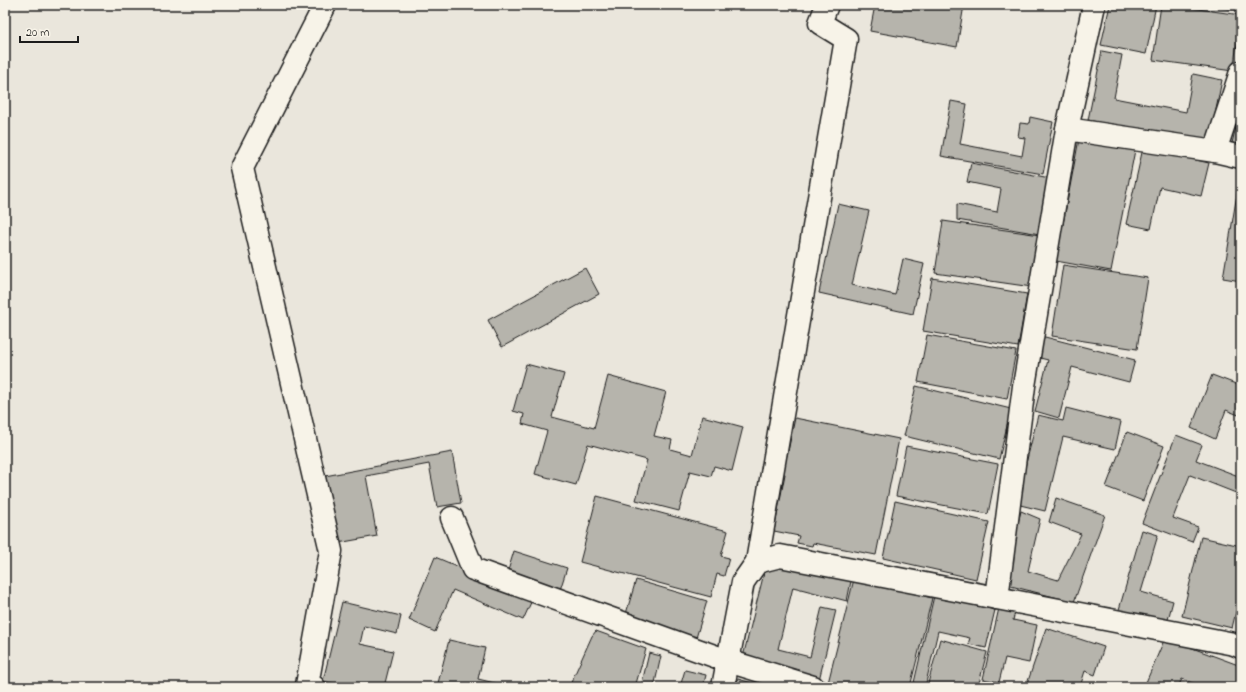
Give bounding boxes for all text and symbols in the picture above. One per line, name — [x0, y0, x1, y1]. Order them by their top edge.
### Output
scale bar — [20, 18, 78, 44]
text: 20 m — [26, 24, 49, 42]

